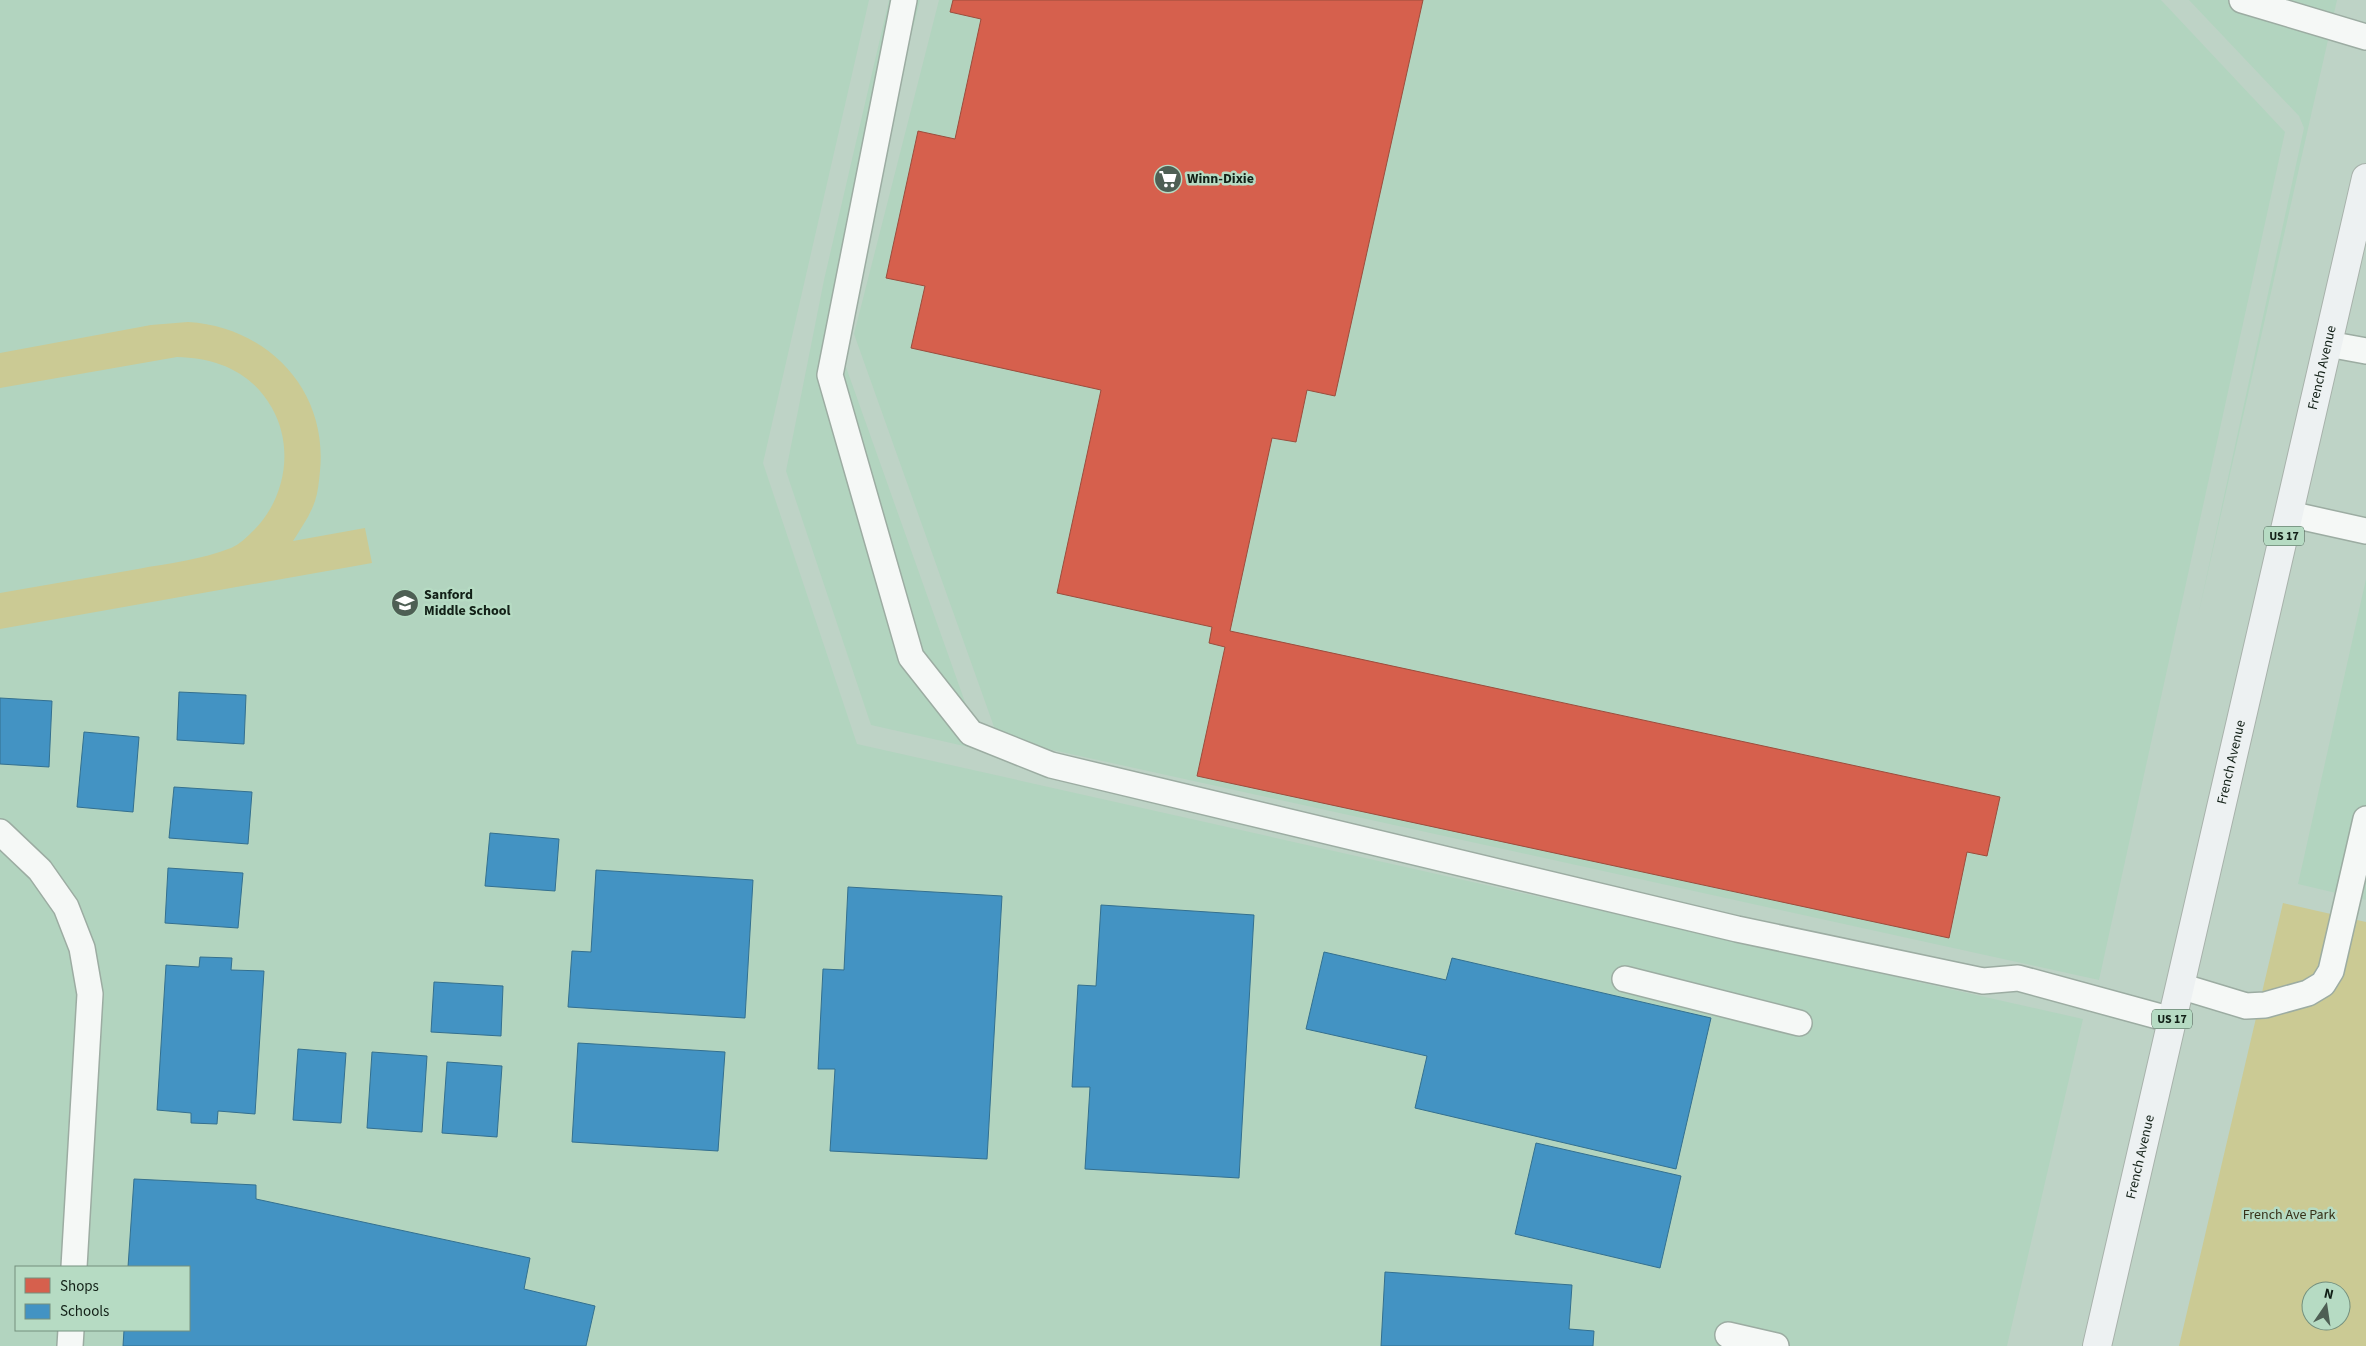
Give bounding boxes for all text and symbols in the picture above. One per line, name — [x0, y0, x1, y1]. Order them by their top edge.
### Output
supermarket icon: Winn-Dixie — [1153, 164, 1183, 194]
place label: Winn-Dixie — [1187, 169, 1254, 189]
street label: French Avenue — [2303, 323, 2342, 412]
road number: US 17 — [2264, 526, 2304, 546]
place label: Sanford Middle School — [424, 585, 511, 621]
school or university icon: Sanford Middle School — [390, 588, 420, 618]
street label: French Avenue — [2212, 718, 2251, 806]
road number: US 17 — [2152, 1010, 2192, 1028]
street label: French Avenue — [2121, 1113, 2160, 1201]
park label: French Ave Park — [2243, 1205, 2335, 1225]
legend — [15, 1266, 190, 1331]
text: Shops — [60, 1276, 99, 1297]
north arrow — [2301, 1281, 2351, 1331]
text: N — [2322, 1284, 2335, 1305]
text: Schools — [60, 1301, 109, 1322]

